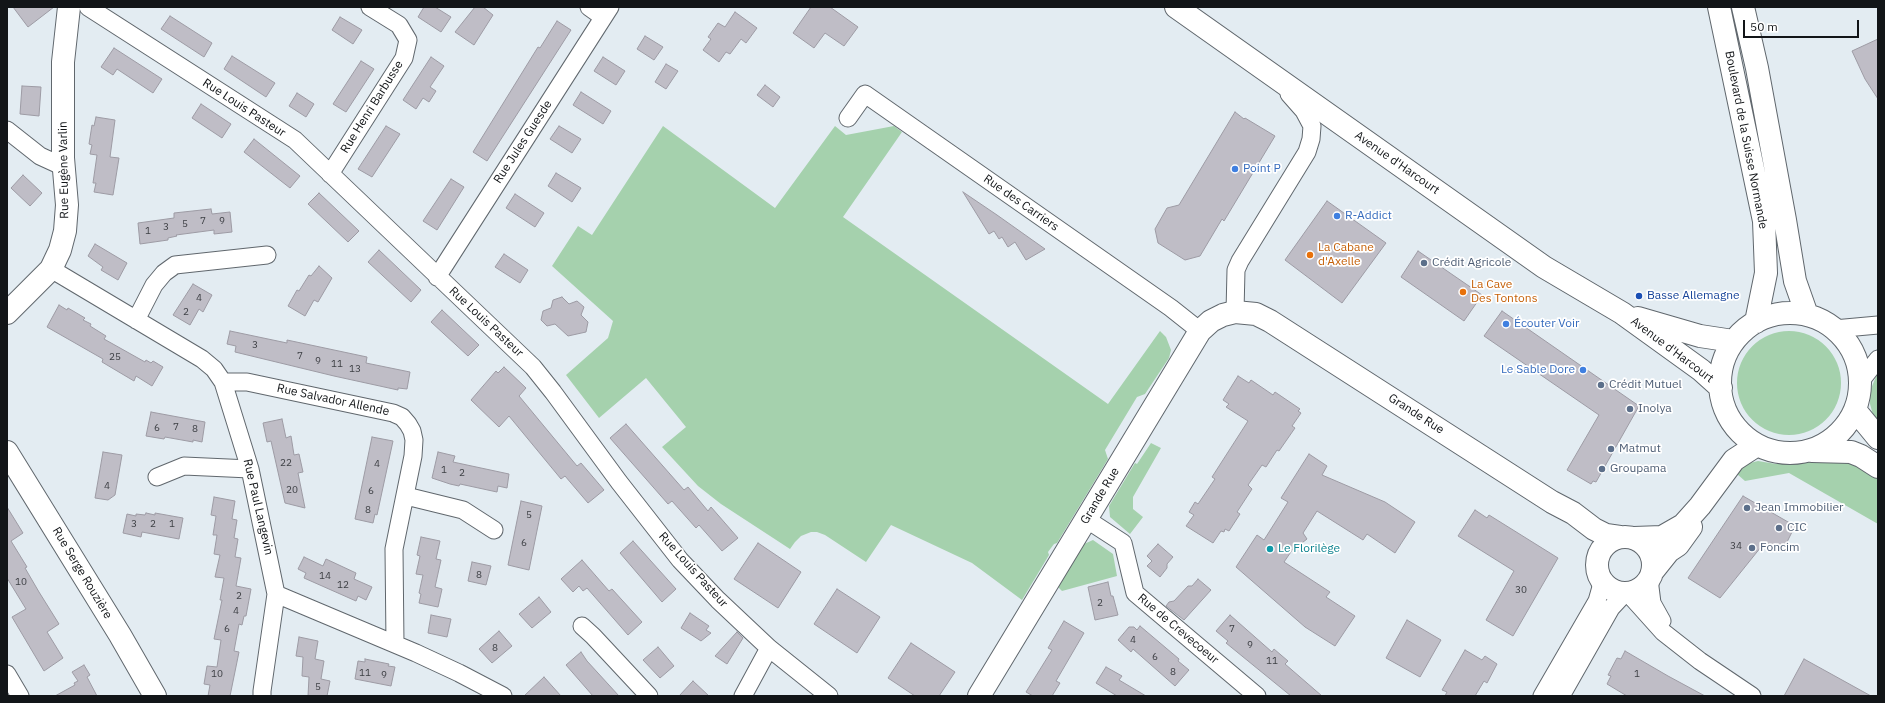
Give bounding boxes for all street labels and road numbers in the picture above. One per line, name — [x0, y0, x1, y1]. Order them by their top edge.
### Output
street label: Boulevard de la Suisse Normande — [1722, 50, 1770, 230]
street label: Rue Henri Barbusse — [338, 58, 406, 156]
street label: Rue Louis Pasteur — [200, 76, 288, 140]
street label: Rue Jules Guesde — [491, 98, 555, 186]
street label: Rue Eugène Varlin — [56, 121, 72, 219]
street label: Avenue d'Harcourt — [1352, 128, 1442, 198]
street label: Rue des Carriers — [981, 172, 1061, 234]
street label: Rue Louis Pasteur — [446, 284, 526, 360]
street label: Avenue d'Harcourt — [1628, 314, 1716, 386]
street label: Rue Salvador Allende — [275, 381, 391, 419]
street label: Grande Rue — [1385, 391, 1447, 437]
street label: Rue Paul Langevin — [240, 458, 276, 556]
street label: Grande Rue — [1078, 465, 1122, 527]
street label: Rue Serge Rouzière — [49, 525, 115, 621]
street label: Rue Louis Pasteur — [655, 529, 731, 611]
street label: Rue de Crevecoeur — [1135, 591, 1221, 667]

